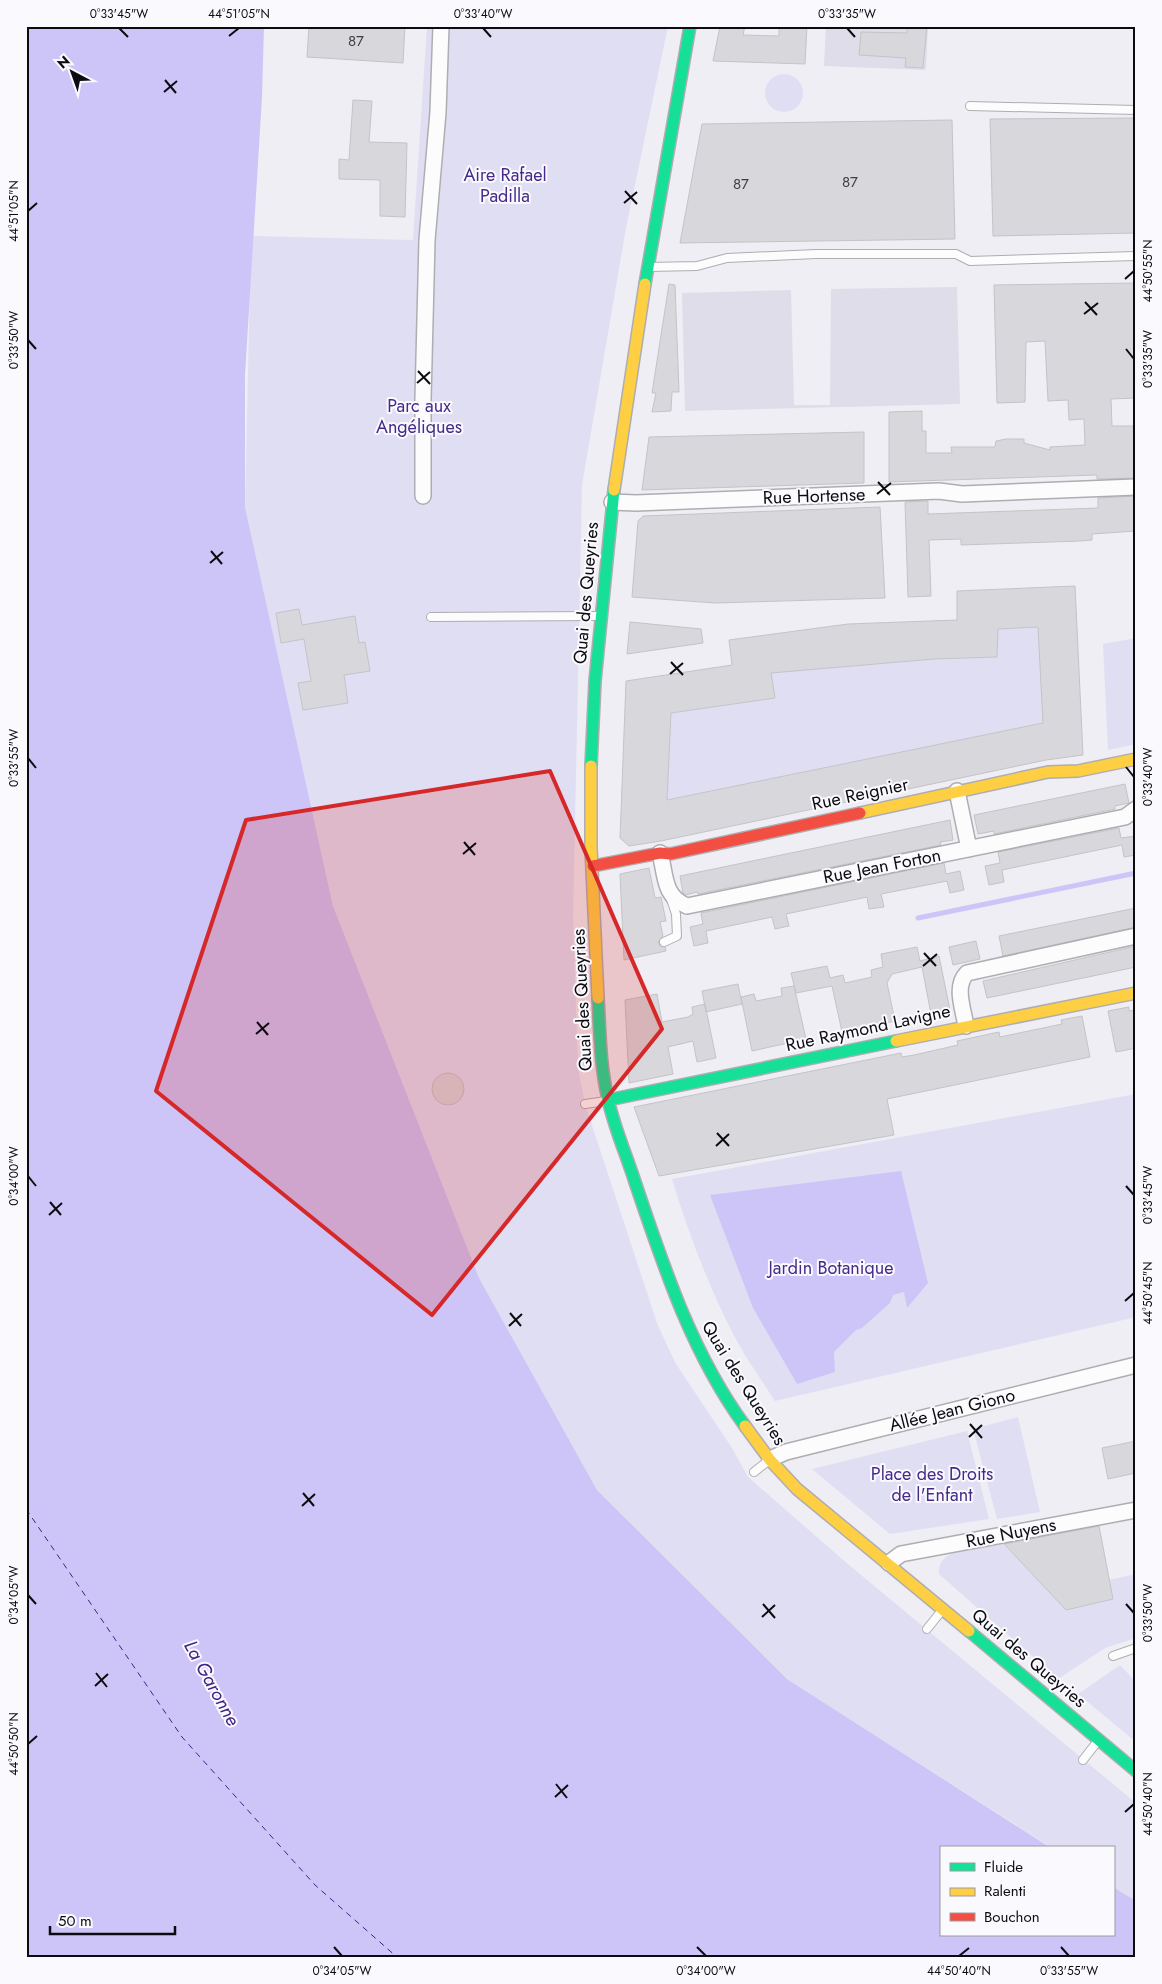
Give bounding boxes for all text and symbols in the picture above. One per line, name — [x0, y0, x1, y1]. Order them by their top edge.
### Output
text: 0°33'45"W — [90, 5, 148, 23]
text: 44°51'05"N — [208, 5, 270, 23]
text: 0°33'40"W — [454, 5, 512, 23]
text: 0°33'35"W — [818, 5, 876, 23]
house number: 87 — [348, 30, 364, 52]
north arrow — [48, 48, 98, 98]
text: N — [53, 51, 74, 73]
park label: Aire Rafael Padilla — [463, 162, 547, 209]
house number: 87 — [842, 171, 858, 193]
house number: 87 — [733, 173, 749, 195]
text: 44°51'05"N — [5, 180, 23, 242]
text: 44°50'55"N — [1139, 239, 1157, 303]
text: 0°33'50"W — [5, 311, 23, 369]
text: 0°33'35"W — [1139, 330, 1157, 388]
park label: Parc aux Angéliques — [376, 393, 462, 440]
street label: Rue Hortense — [762, 481, 866, 511]
street label: Quai des Queyries — [567, 521, 605, 665]
text: 0°33'55"W — [5, 729, 23, 787]
text: 0°33'40"W — [1139, 748, 1157, 806]
street label: Rue Reignier — [809, 771, 911, 817]
street label: Rue Jean Forton — [821, 842, 943, 890]
street label: Quai des Queyries — [565, 928, 599, 1072]
street label: Rue Raymond Lavigne — [783, 998, 953, 1058]
text: 0°34'00"W — [5, 1146, 23, 1206]
text: 0°33'45"W — [1139, 1166, 1157, 1224]
park label: Jardin Botanique — [767, 1255, 893, 1281]
text: 44°50'45"N — [1139, 1261, 1157, 1325]
street label: Quai des Queyries — [695, 1316, 793, 1450]
street label: Allée Jean Giono — [886, 1382, 1018, 1438]
park label: Place des Droits de l'Enfant — [871, 1461, 993, 1508]
street label: Rue Nuyens — [964, 1512, 1058, 1554]
text: 0°34'05"W — [5, 1565, 23, 1624]
text: 0°33'50"W — [1139, 1584, 1157, 1642]
street label: Quai des Queyries — [966, 1602, 1092, 1714]
water label: La Garonne — [177, 1635, 247, 1731]
text: 44°50'50"N — [5, 1712, 23, 1776]
text: 44°50'40"N — [1139, 1772, 1157, 1836]
legend — [940, 1846, 1114, 1936]
text: Fluide — [984, 1856, 1023, 1878]
text: Ralenti — [984, 1880, 1026, 1902]
scale bar — [50, 1904, 175, 1936]
text: Bouchon — [984, 1906, 1040, 1928]
text: 50 m — [58, 1910, 92, 1932]
text: 0°34'05"W — [313, 1962, 372, 1980]
text: 0°34'00"W — [676, 1962, 736, 1980]
text: 44°50'40"N — [927, 1962, 991, 1980]
text: 0°33'55"W — [1040, 1962, 1098, 1980]

